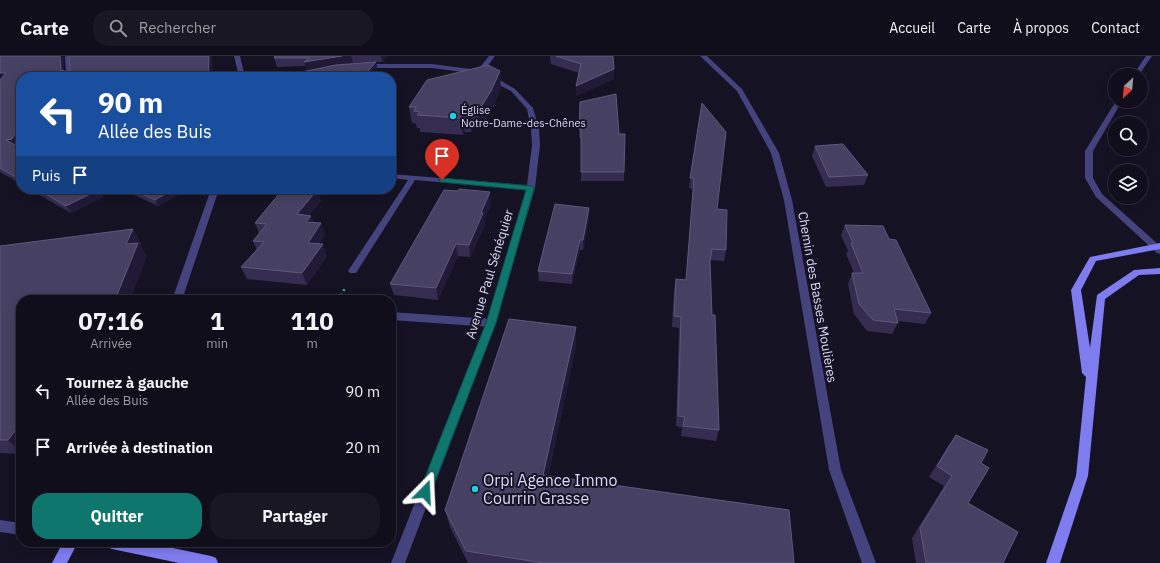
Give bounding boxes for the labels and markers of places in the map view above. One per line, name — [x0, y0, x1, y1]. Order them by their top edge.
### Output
place label: Église Notre-Dame-des-Chênes — [461, 103, 586, 130]
marker: Église Notre-Dame-des-Chênes — [448, 111, 458, 121]
pin — [425, 139, 459, 180]
place label: Orpi Agence Immo Courrin Grasse — [483, 470, 618, 508]
marker: Orpi Agence Immo Courrin Grasse — [470, 484, 480, 494]

